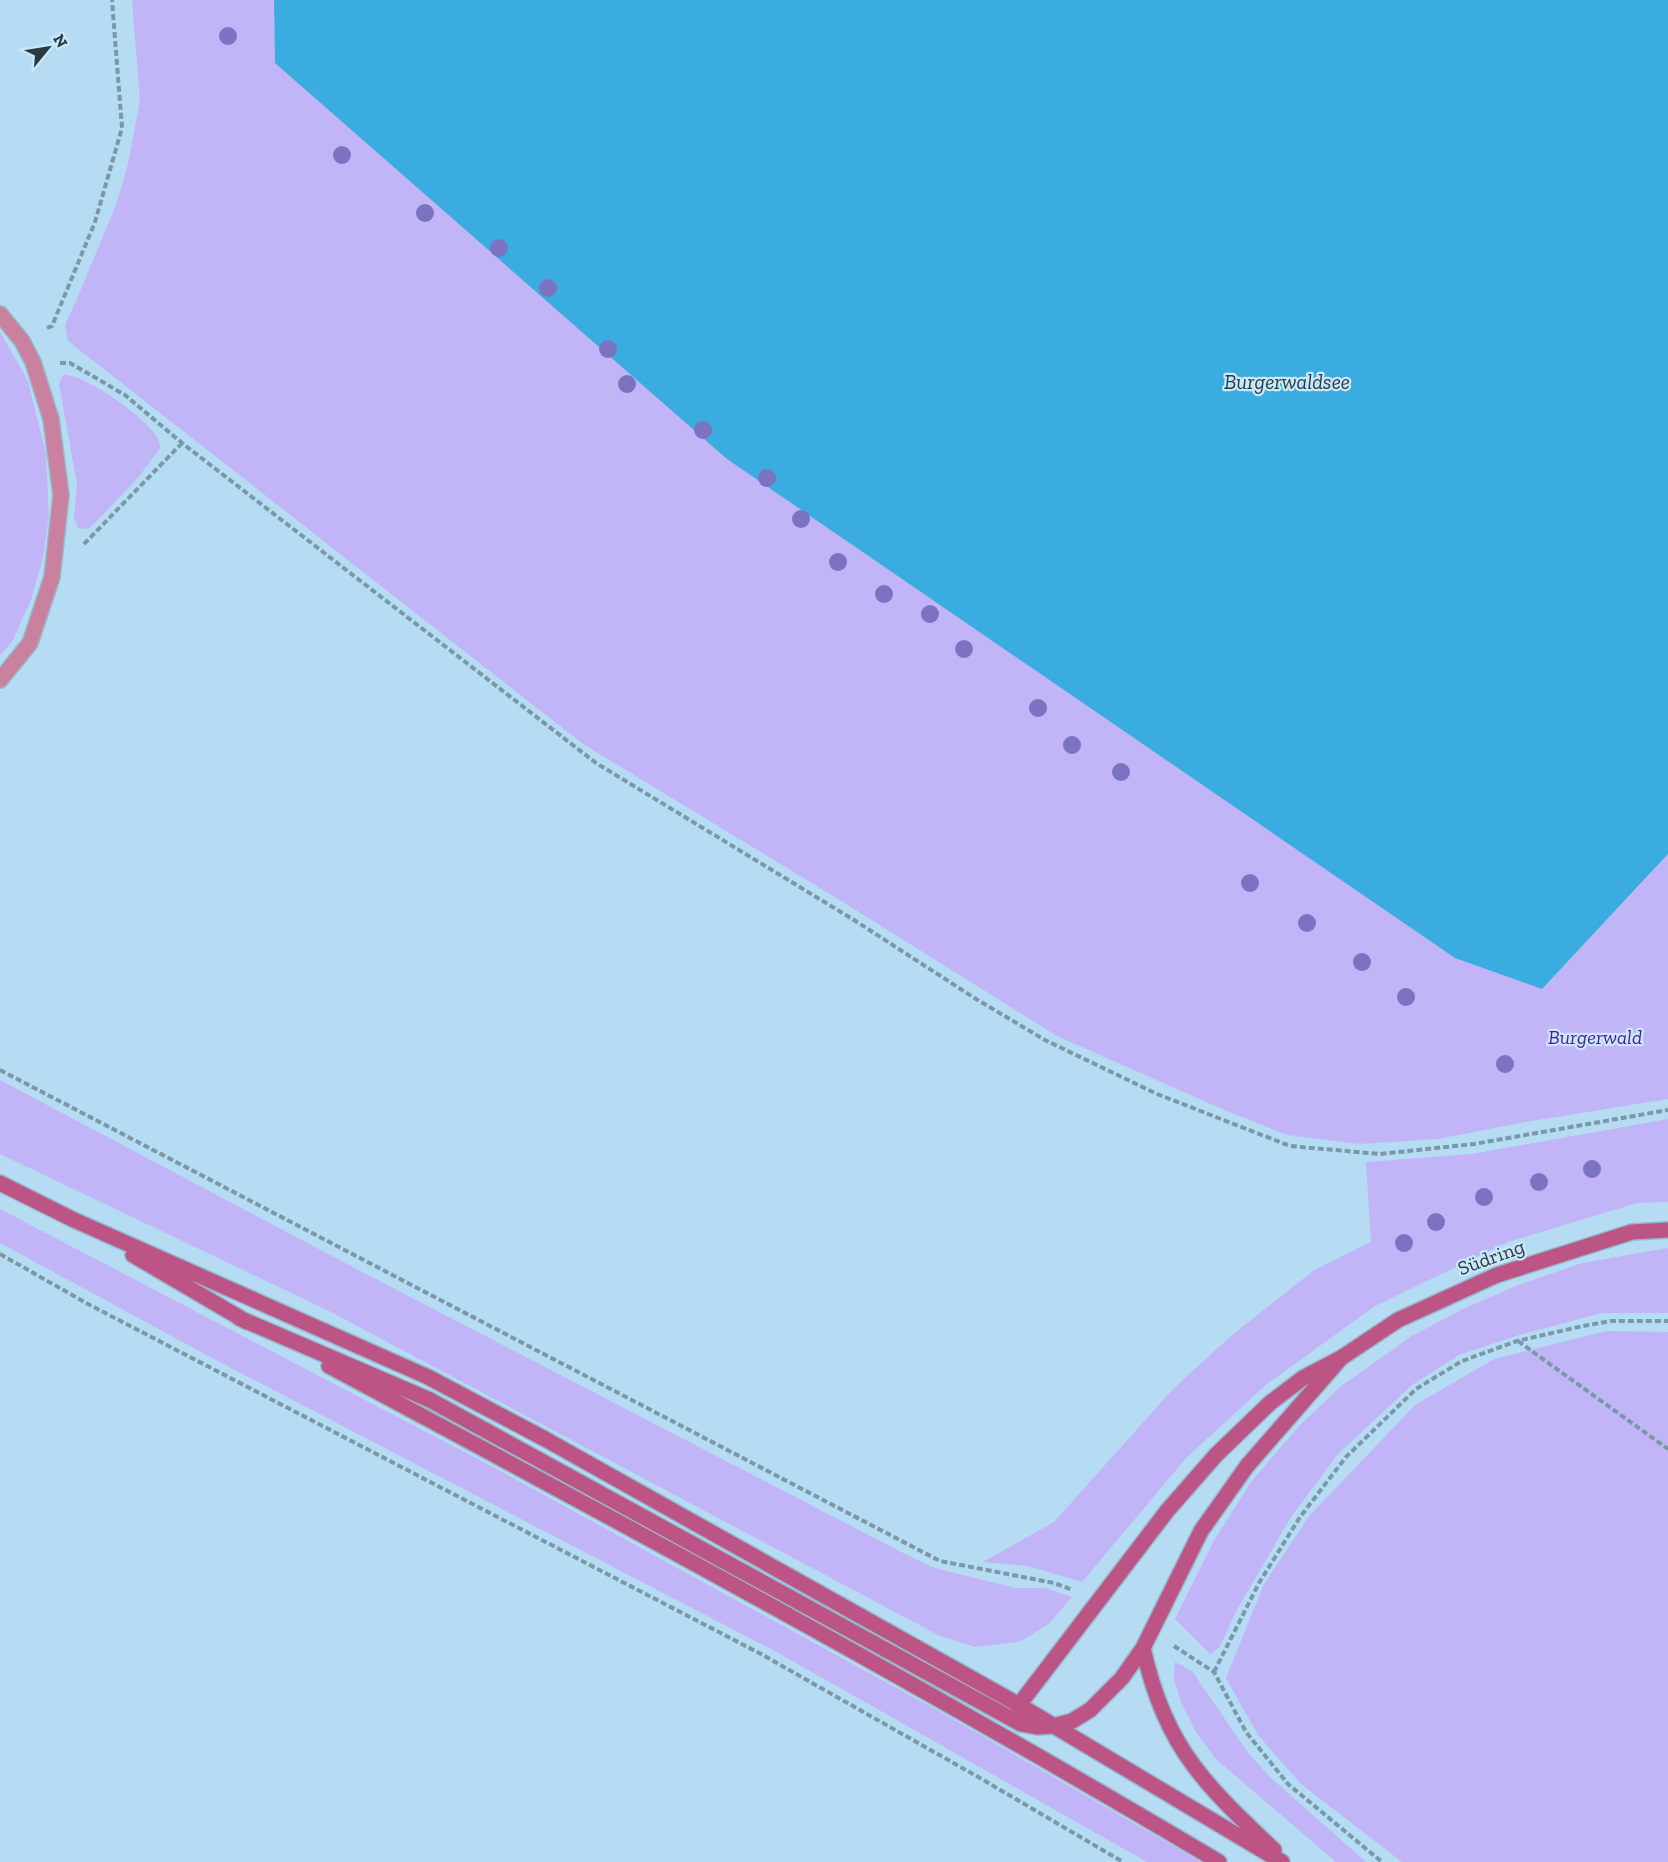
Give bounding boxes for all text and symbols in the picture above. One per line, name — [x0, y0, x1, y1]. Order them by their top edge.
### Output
north arrow — [18, 18, 78, 78]
text: N — [49, 31, 72, 51]
water label: Burgerwaldsee — [1224, 369, 1350, 394]
park label: Burgerwald — [1548, 1025, 1642, 1049]
street label: Südring — [1454, 1234, 1528, 1280]

